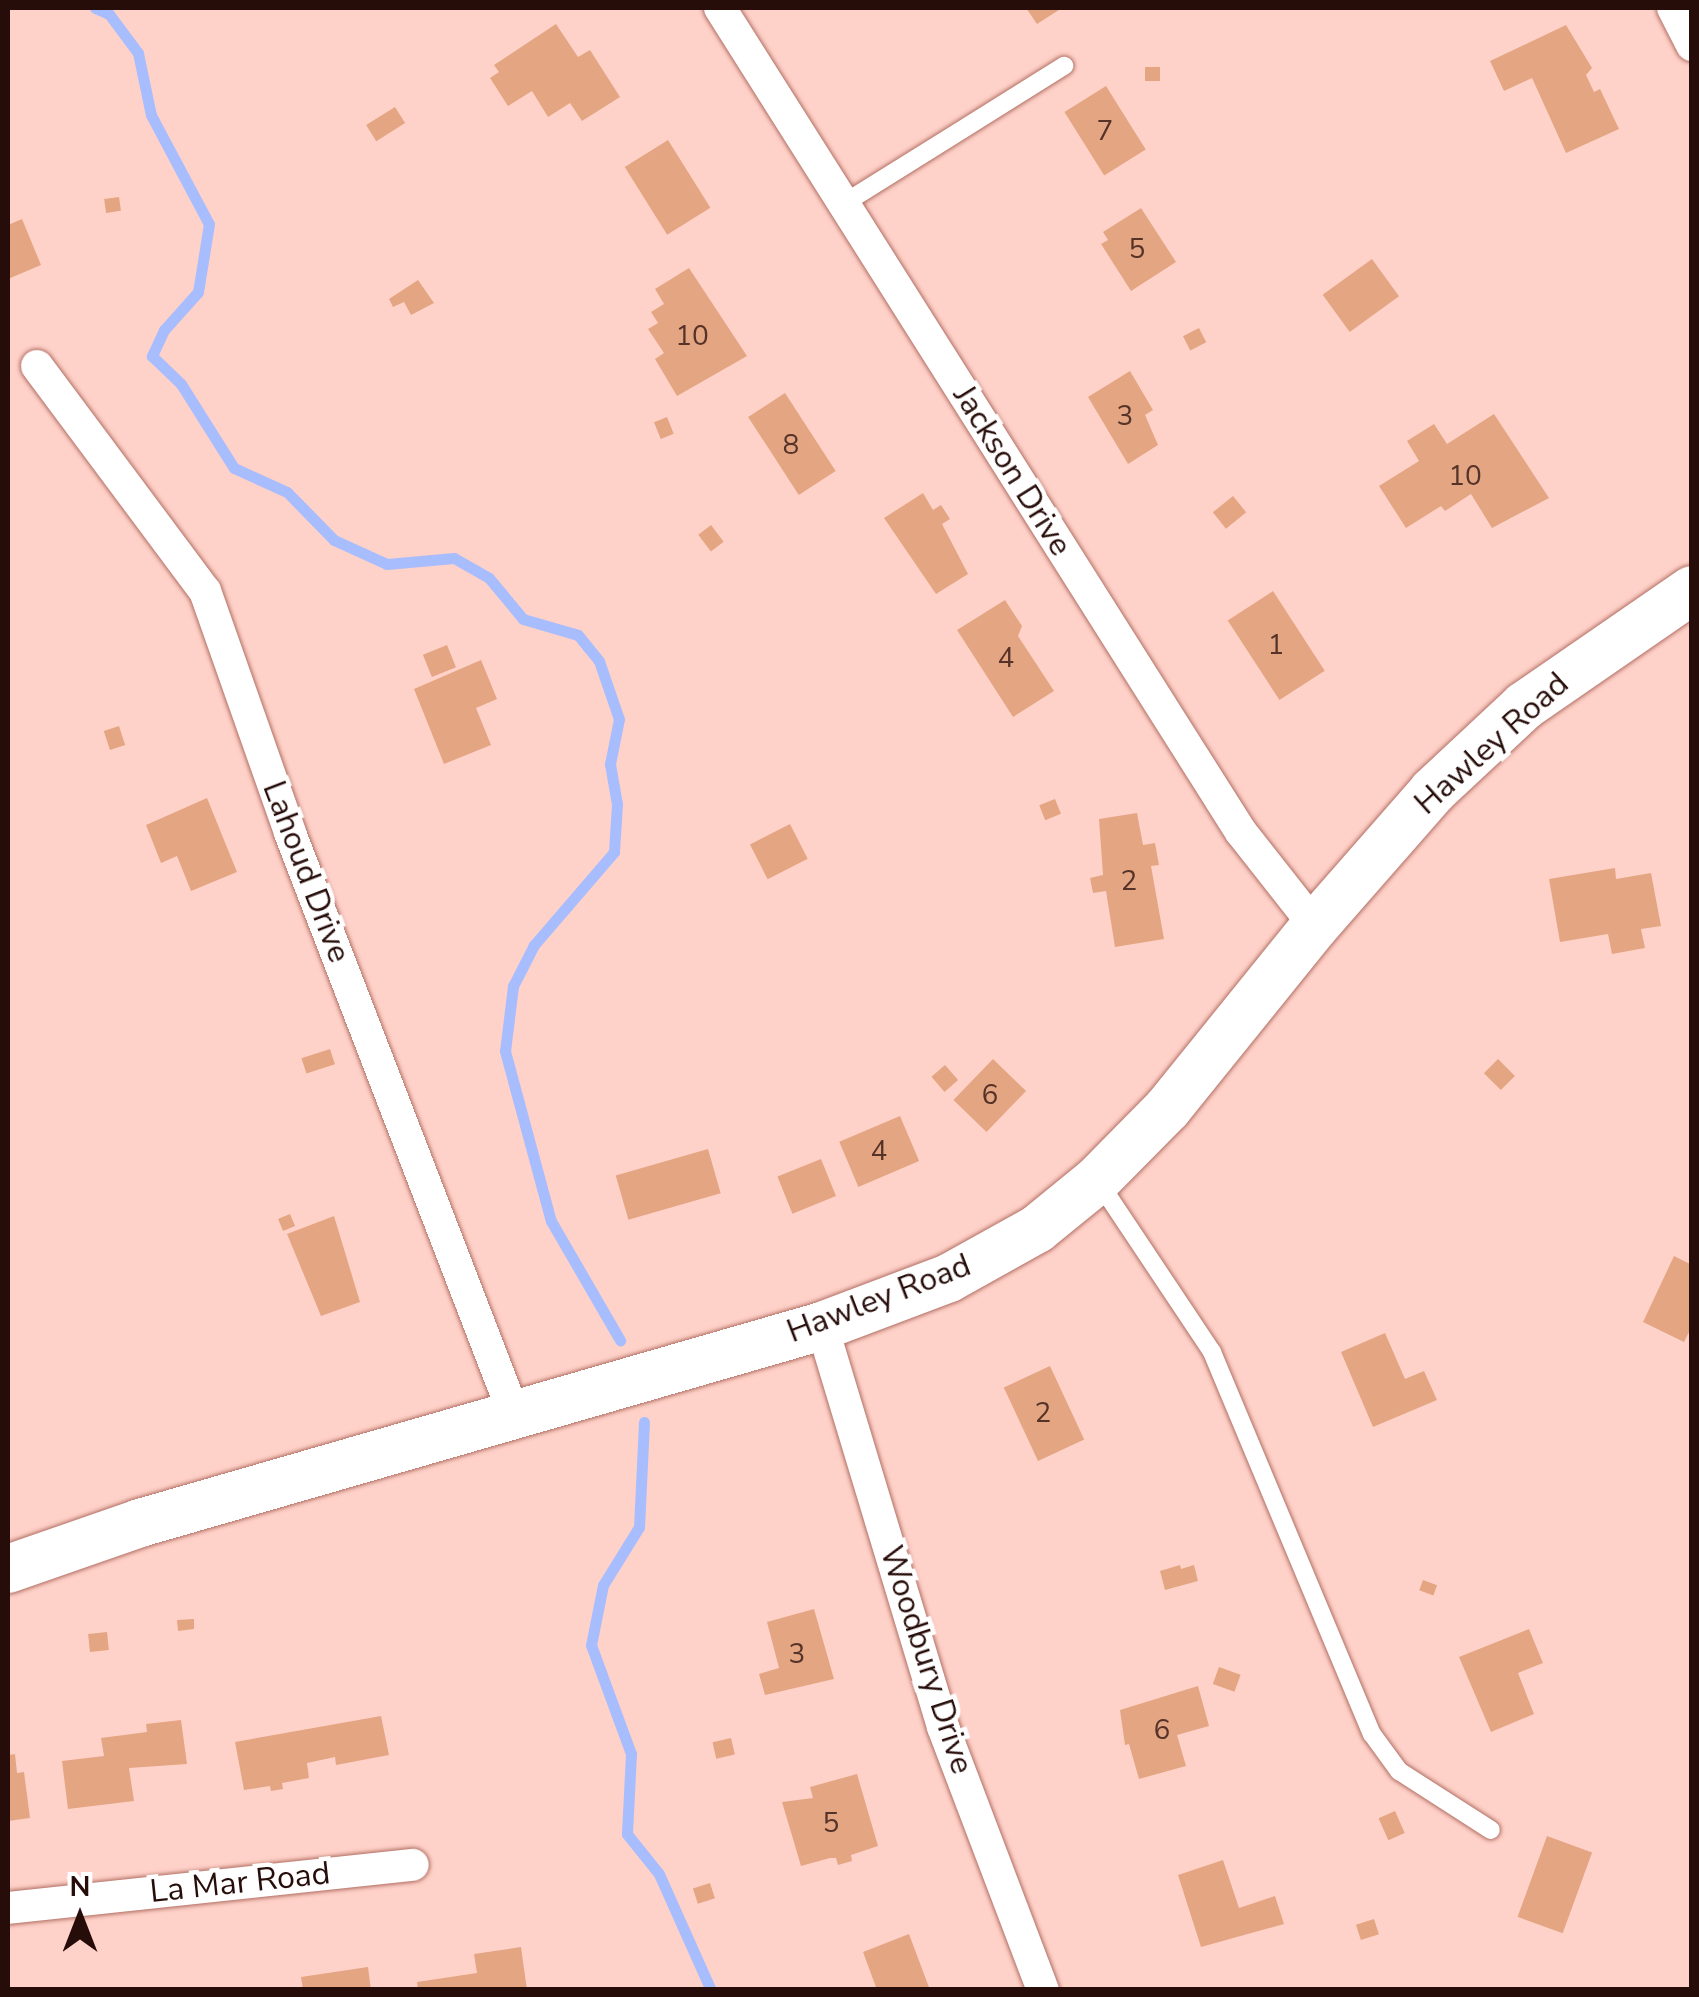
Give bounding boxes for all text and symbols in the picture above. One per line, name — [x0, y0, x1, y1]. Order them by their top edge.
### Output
house number: 7 — [1097, 114, 1113, 148]
house number: 5 — [1129, 232, 1145, 266]
house number: 10 — [675, 319, 709, 353]
street label: Jackson Drive — [944, 379, 1080, 563]
house number: 3 — [1117, 399, 1133, 433]
house number: 8 — [783, 428, 799, 462]
house number: 10 — [1448, 459, 1482, 493]
house number: 1 — [1268, 628, 1284, 662]
house number: 4 — [998, 641, 1014, 675]
street label: Hawley Road — [1407, 665, 1577, 823]
street label: Lahoud Drive — [254, 776, 358, 968]
house number: 2 — [1121, 864, 1137, 898]
house number: 6 — [982, 1078, 998, 1112]
house number: 4 — [871, 1134, 887, 1168]
street label: Hawley Road — [782, 1246, 976, 1352]
house number: 2 — [1035, 1396, 1051, 1430]
street label: Woodbury Drive — [871, 1541, 981, 1779]
house number: 3 — [789, 1637, 805, 1671]
house number: 6 — [1154, 1713, 1170, 1747]
house number: 5 — [823, 1806, 839, 1840]
street label: La Mar Road — [148, 1854, 332, 1912]
north arrow — [30, 1867, 130, 1967]
text: N — [70, 1868, 90, 1906]

